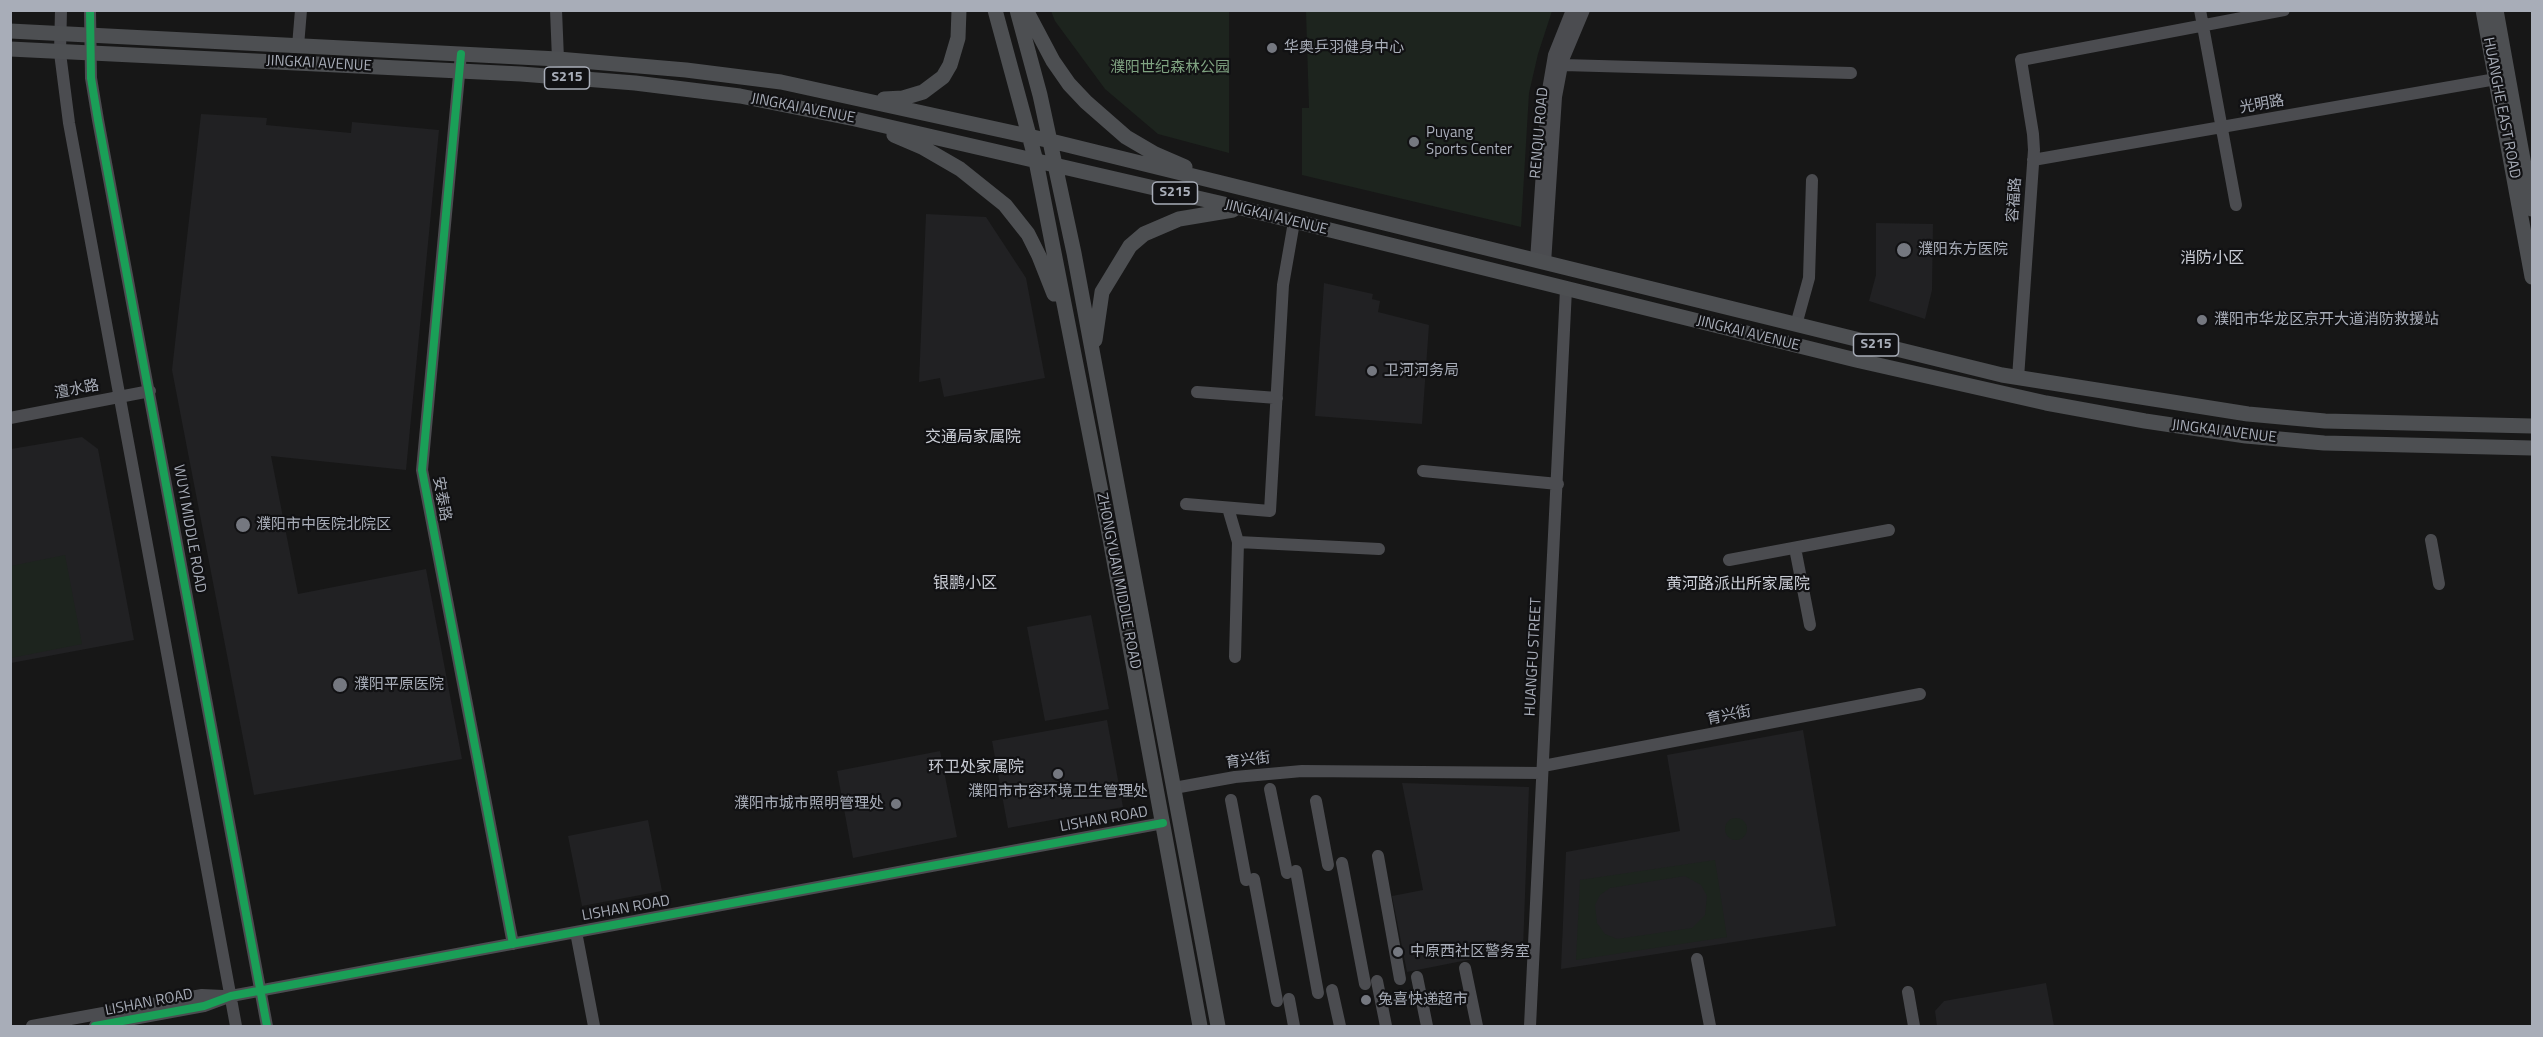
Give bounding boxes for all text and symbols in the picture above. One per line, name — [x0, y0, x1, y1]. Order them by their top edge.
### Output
street label: HUANGHE EAST ROAD — [2478, 36, 2524, 180]
place label: 华奥乒羽健身中心 — [1284, 39, 1404, 57]
marker: 华奥乒羽健身中心 — [1265, 41, 1279, 55]
street label: JINGKAI AVENUE — [266, 52, 372, 76]
park label: 濮阳世纪森林公园 — [1110, 59, 1230, 77]
road number: S215 — [544, 67, 590, 89]
street label: RENQIU ROAD — [1527, 86, 1553, 180]
street label: JINGKAI AVENUE — [749, 90, 857, 128]
street label: 光明路 — [2238, 92, 2286, 118]
place label: Puyang Sports Center — [1426, 124, 1512, 159]
marker: Puyang Sports Center — [1407, 135, 1421, 149]
street label: 容福路 — [2004, 177, 2026, 223]
road number: S215 — [1152, 182, 1198, 204]
street label: JINGKAI AVENUE — [1223, 197, 1329, 239]
marker: 濮阳东方医院 — [1895, 241, 1913, 259]
place label: 濮阳东方医院 — [1918, 241, 2008, 259]
district label: 消防小区 — [2180, 249, 2244, 269]
place label: 濮阳市华龙区京开大道消防救援站 — [2214, 311, 2439, 329]
street label: JINGKAI AVENUE — [1695, 313, 1801, 355]
marker: 濮阳市华龙区京开大道消防救援站 — [2195, 313, 2209, 327]
road number: S215 — [1854, 334, 1898, 356]
place label: 卫河河务局 — [1384, 362, 1459, 380]
marker: 卫河河务局 — [1365, 364, 1379, 378]
street label: 澶水路 — [53, 377, 101, 403]
street label: JINGKAI AVENUE — [2171, 417, 2277, 447]
district label: 交通局家属院 — [925, 428, 1021, 448]
street label: WUYI MIDDLE ROAD — [169, 463, 209, 595]
street label: 安泰路 — [428, 475, 454, 523]
street label: ZHONGYUAN MIDDLE ROAD — [1092, 491, 1144, 671]
marker: 濮阳市中医院北院区 — [234, 516, 252, 534]
place label: 濮阳市中医院北院区 — [256, 516, 391, 534]
district label: 银鹏小区 — [933, 574, 997, 594]
district label: 黄河路派出所家属院 — [1666, 575, 1810, 595]
street label: HUANGFU STREET — [1522, 597, 1546, 717]
marker: 濮阳平原医院 — [331, 676, 349, 694]
place label: 濮阳平原医院 — [354, 676, 444, 694]
street label: 育兴街 — [1705, 703, 1753, 729]
street label: 育兴街 — [1225, 749, 1271, 773]
district label: 环卫处家属院 — [928, 758, 1024, 778]
marker: 濮阳市市容环境卫生管理处 — [1051, 767, 1065, 781]
place label: 濮阳市市容环境卫生管理处 — [968, 783, 1148, 801]
place label: 濮阳市城市照明管理处 — [734, 795, 884, 813]
marker: 濮阳市城市照明管理处 — [889, 797, 903, 811]
street label: LISHAN ROAD — [1059, 803, 1149, 837]
street label: LISHAN ROAD — [581, 892, 671, 926]
place label: 中原西社区警务室 — [1410, 943, 1530, 961]
marker: 中原西社区警务室 — [1391, 945, 1405, 959]
street label: LISHAN ROAD — [104, 986, 194, 1020]
place label: 兔喜快递超市 — [1378, 991, 1468, 1009]
marker: 兔喜快递超市 — [1359, 993, 1373, 1007]

